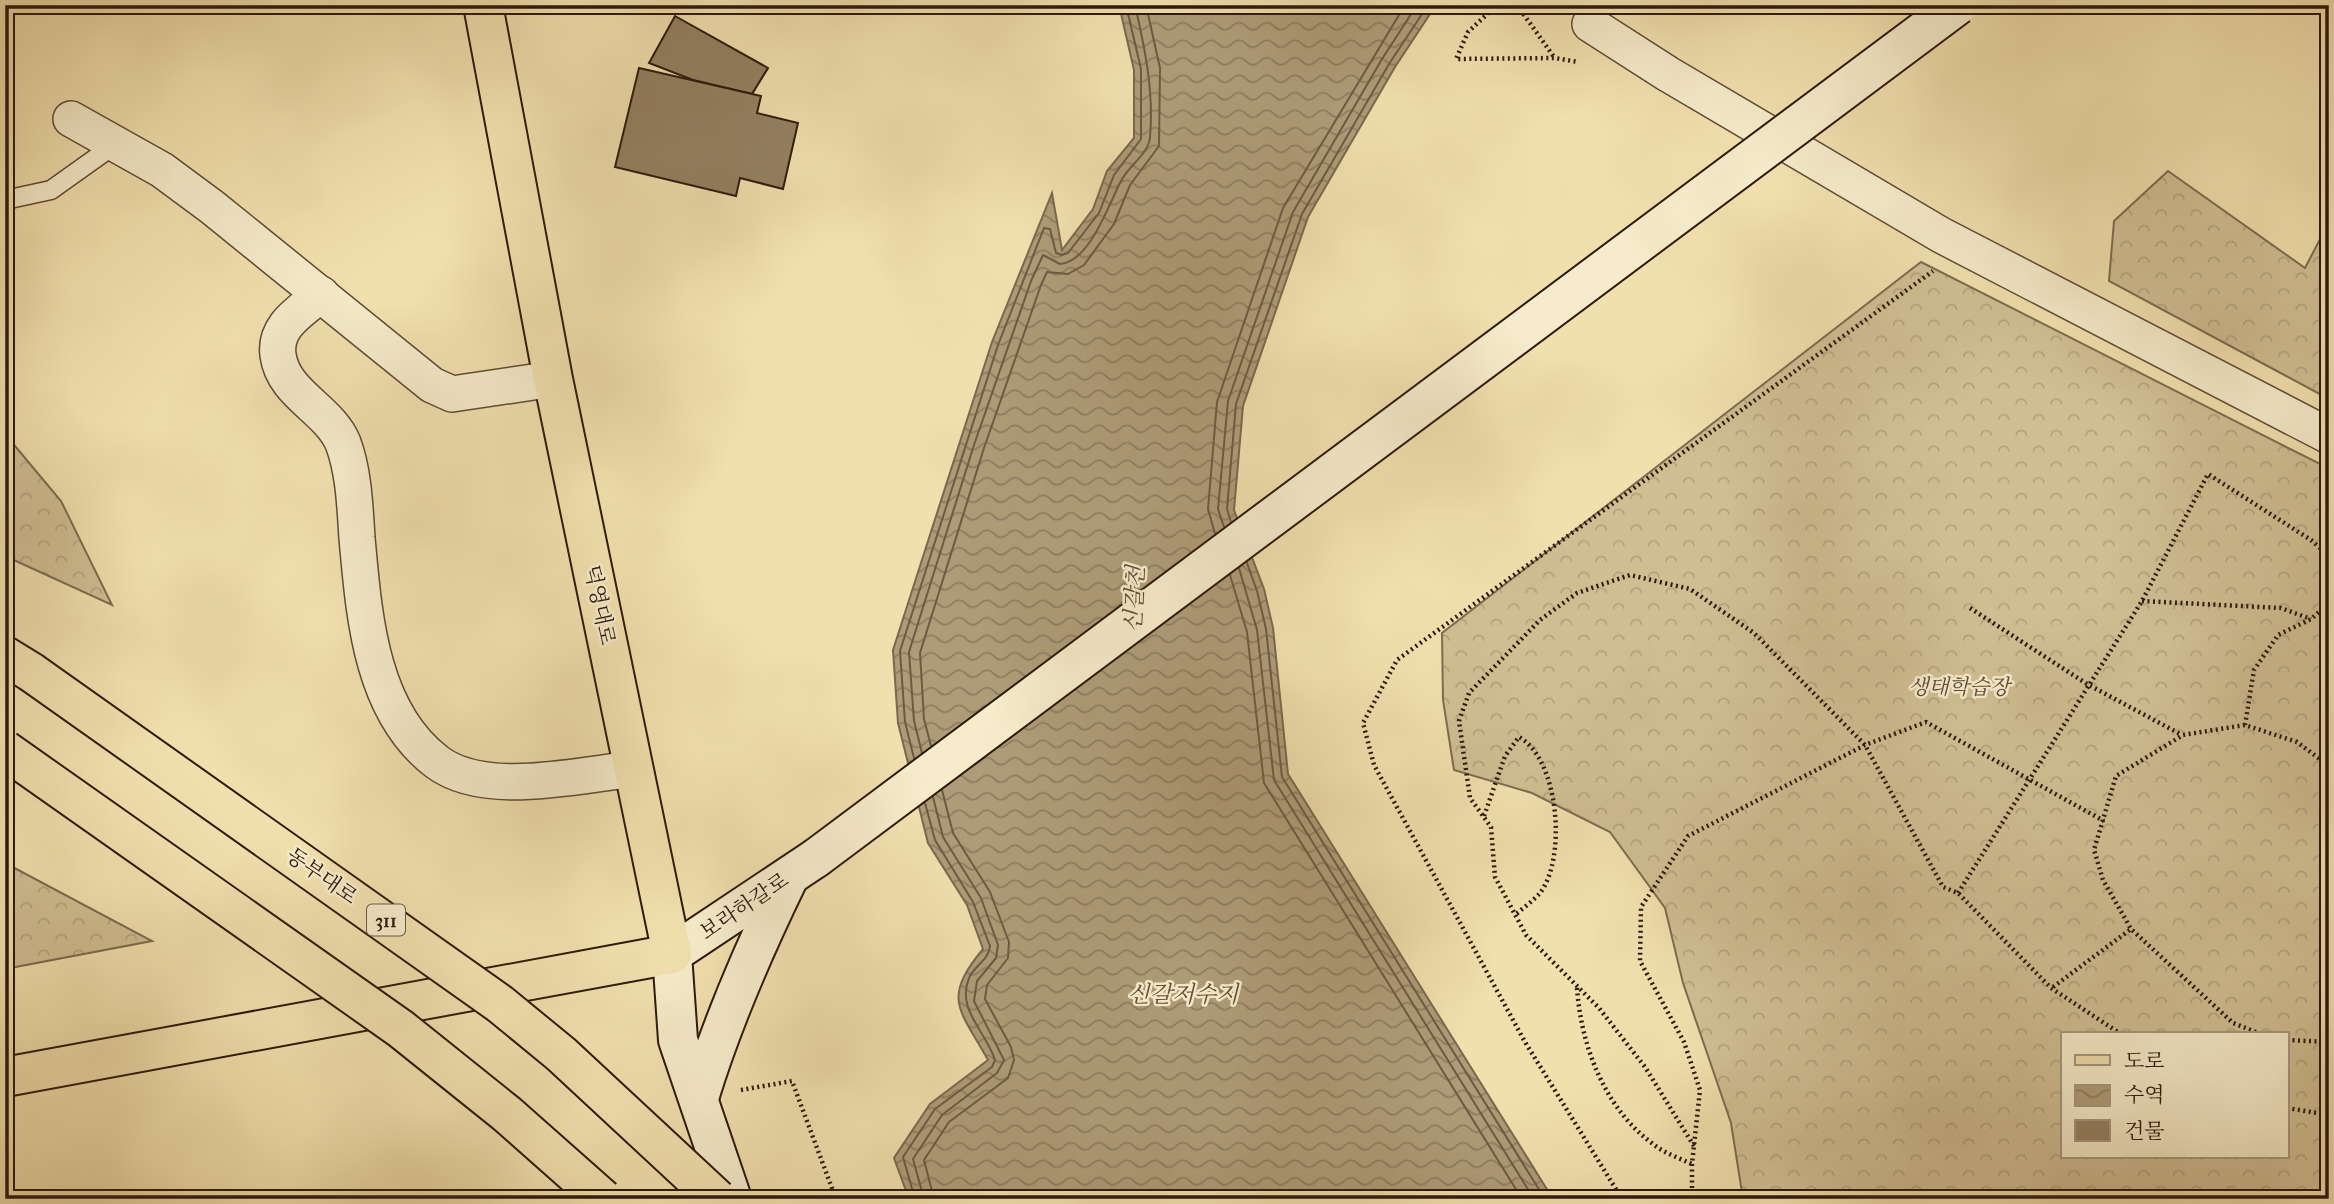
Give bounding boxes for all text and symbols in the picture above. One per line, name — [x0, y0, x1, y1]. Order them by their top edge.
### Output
street label: 덕영대로 — [580, 563, 620, 647]
water label: 신갈천 — [1119, 563, 1150, 633]
park label: 생태학습장 — [1908, 675, 2012, 699]
street label: 동부대로 — [282, 843, 362, 909]
street label: 보라하갈로 — [695, 868, 793, 944]
road number: 311 — [367, 904, 405, 936]
water label: 신갈저수지 — [1127, 981, 1240, 1008]
legend — [2061, 1032, 2288, 1158]
text: 도로 — [2124, 1049, 2165, 1073]
text: 수역 — [2124, 1083, 2165, 1107]
text: 건물 — [2124, 1119, 2165, 1143]

